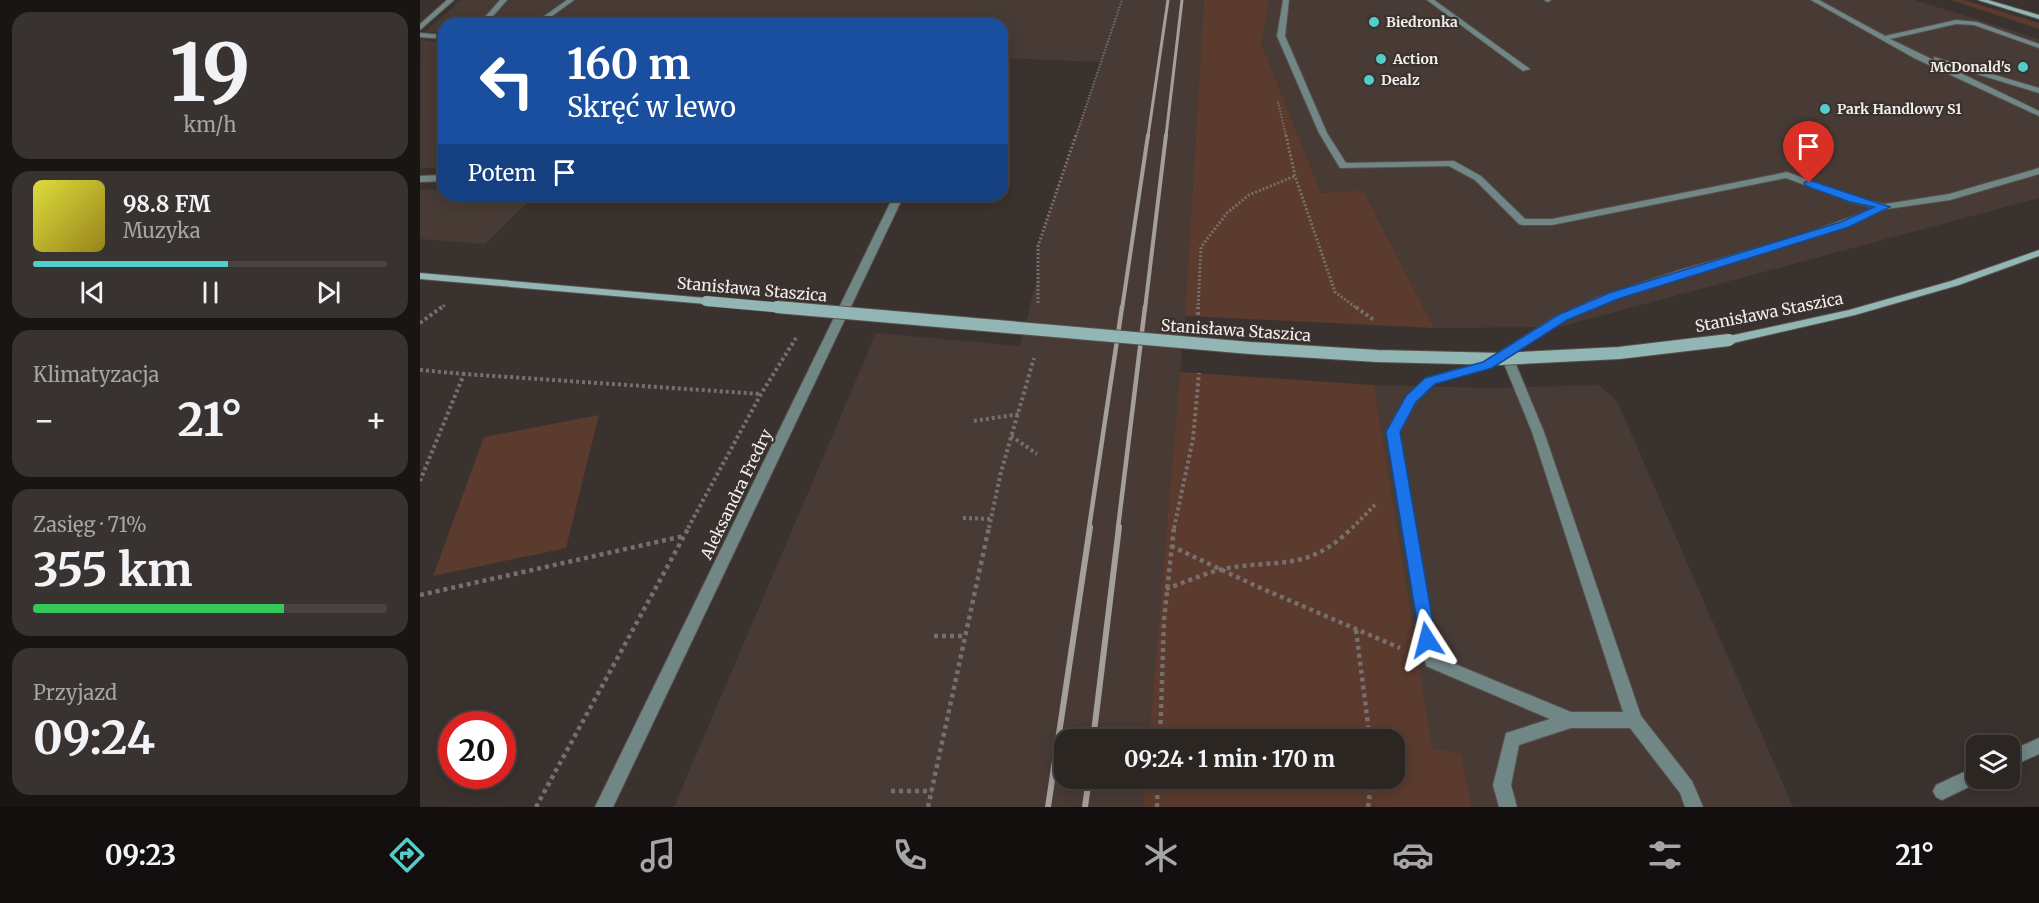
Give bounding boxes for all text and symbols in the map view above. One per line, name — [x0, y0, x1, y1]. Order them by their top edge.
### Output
place label: Biedronka — [1386, 13, 1458, 31]
marker: Biedronka — [1367, 15, 1381, 29]
text: 19 — [170, 24, 250, 122]
text: 160 m — [567, 38, 691, 90]
icon: left — [468, 42, 546, 120]
place label: Action — [1392, 50, 1439, 68]
marker: Action — [1374, 52, 1388, 66]
place label: McDonald's — [1930, 58, 2011, 76]
marker: McDonald's — [2016, 60, 2030, 74]
place label: Dealz — [1381, 71, 1420, 89]
marker: Dealz — [1362, 73, 1376, 87]
text: Skręć w lewo — [567, 90, 736, 124]
place label: Park Handlowy S1 — [1837, 100, 1962, 118]
marker: Park Handlowy S1 — [1818, 102, 1832, 116]
text: km/h — [184, 112, 236, 137]
pin — [1783, 121, 1834, 183]
icon: arrive — [1792, 130, 1825, 163]
icon: arrive — [548, 156, 581, 189]
text: Potem — [468, 159, 536, 187]
text: 98.8 FM — [123, 190, 211, 218]
text: Muzyka — [123, 218, 200, 243]
street label: Stanisława Staszica — [676, 272, 828, 306]
icon: previous — [76, 276, 109, 309]
icon: pause — [194, 276, 227, 309]
icon: next — [312, 276, 345, 309]
street label: Stanisława Staszica — [1693, 288, 1845, 336]
street label: Stanisława Staszica — [1160, 315, 1312, 345]
text: Klimatyzacja — [33, 362, 159, 387]
text: 21° — [177, 392, 243, 448]
text: − — [33, 400, 55, 441]
text: + — [365, 400, 387, 441]
street label: Aleksandra Fredry — [695, 425, 777, 563]
text: Zasięg · 71% — [33, 512, 147, 537]
text: 355 km — [33, 542, 193, 598]
position arrow — [1395, 608, 1459, 672]
text: Przyjazd — [33, 680, 117, 705]
text: 09:24 — [33, 710, 155, 766]
speed limit sign: 20 — [438, 711, 516, 789]
map controls — [1966, 735, 2020, 789]
button: layers — [1966, 735, 2020, 789]
text: 09:24 · 1 min · 170 m — [1124, 745, 1335, 773]
icon: directions — [386, 834, 428, 876]
icon: music — [637, 834, 679, 876]
icon: phone — [889, 834, 931, 876]
icon: climate — [1140, 834, 1182, 876]
icon: car — [1392, 834, 1434, 876]
icon: filters — [1644, 834, 1686, 876]
text: 09:23 — [105, 838, 176, 872]
text: 21° — [1895, 838, 1934, 872]

